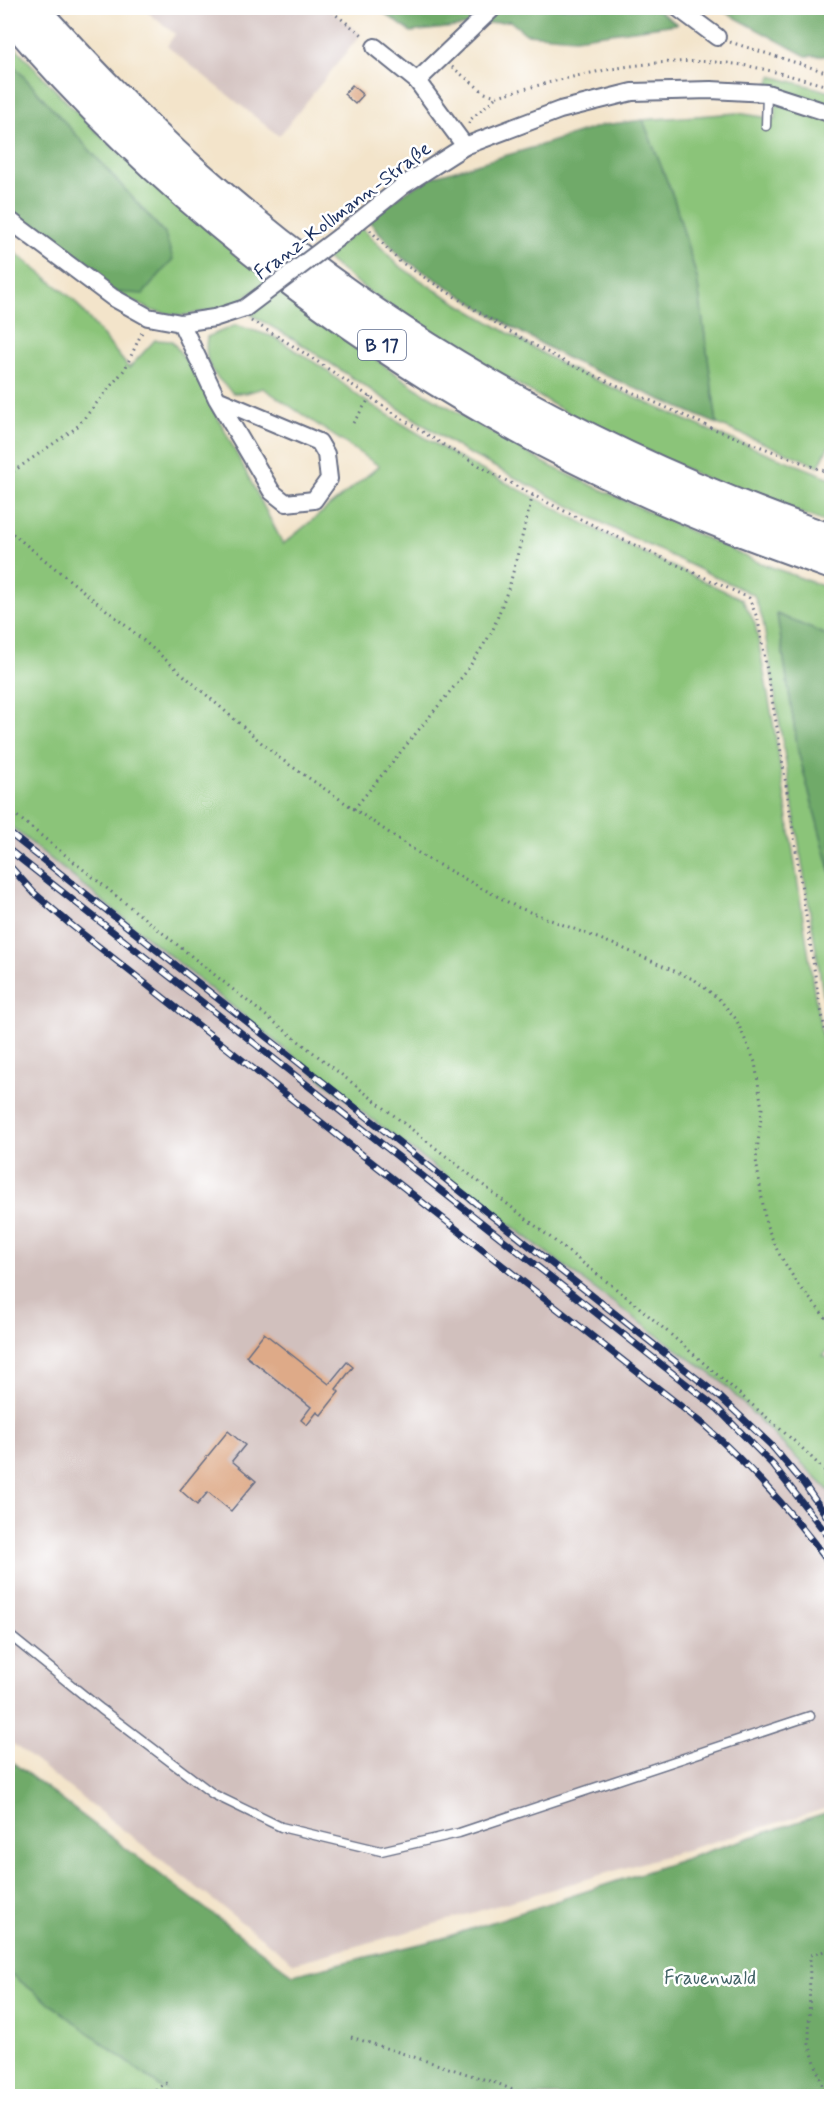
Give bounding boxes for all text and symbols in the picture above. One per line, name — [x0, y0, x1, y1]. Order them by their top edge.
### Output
street label: Franz-Kollmann-Straße — [249, 136, 437, 287]
road number: B 17 — [358, 330, 406, 360]
park label: Frauenwald — [664, 1965, 756, 1992]

